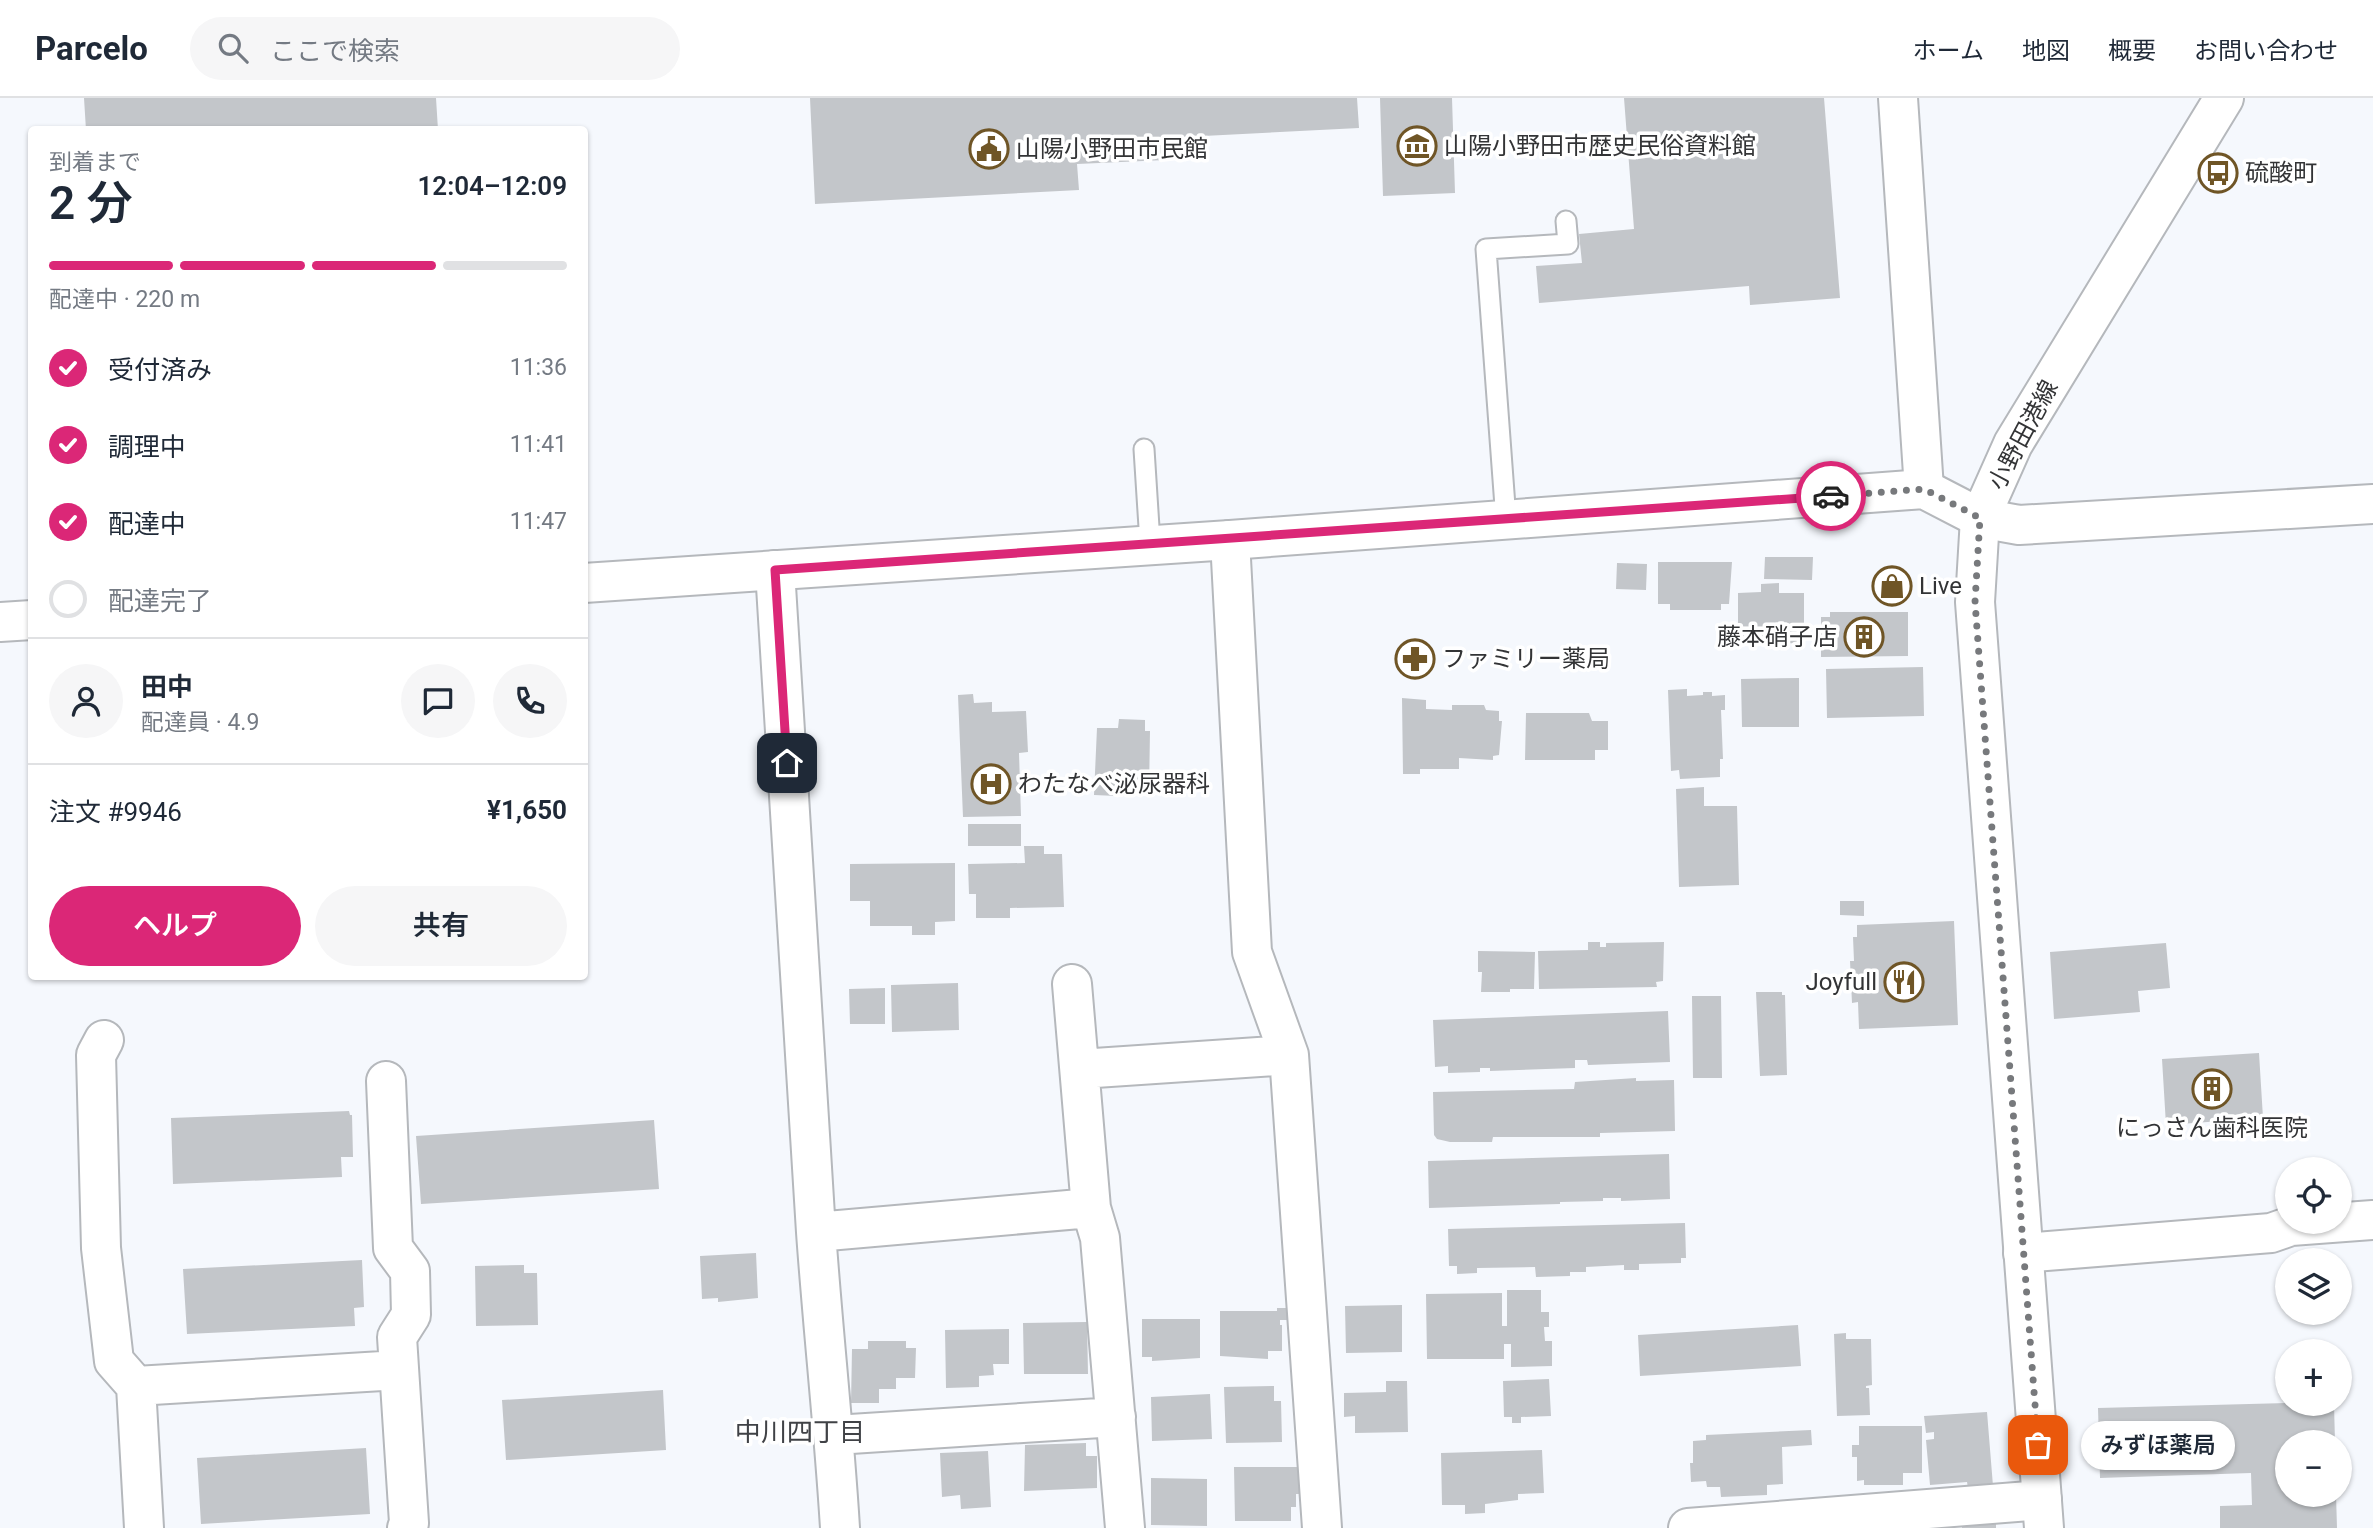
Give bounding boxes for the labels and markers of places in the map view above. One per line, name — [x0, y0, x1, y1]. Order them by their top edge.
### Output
museum icon: 山陽小野田市歴史民俗資料館 — [1396, 125, 1438, 167]
public building icon: 山陽小野田市民館 — [968, 128, 1010, 170]
place label: 山陽小野田市歴史民俗資料館 — [1444, 132, 1756, 160]
place label: 山陽小野田市民館 — [1016, 135, 1208, 163]
bus stop icon: 硫酸町 — [2197, 152, 2239, 194]
place label: 硫酸町 — [2245, 159, 2317, 187]
shop icon: Live — [1871, 565, 1913, 607]
place label: Live — [1919, 572, 1962, 600]
building icon: 藤本硝子店 — [1843, 616, 1885, 658]
place label: 藤本硝子店 — [1717, 623, 1837, 651]
pharmacy icon: ファミリー薬局 — [1394, 638, 1436, 680]
place label: ファミリー薬局 — [1442, 645, 1610, 673]
pin — [757, 733, 817, 793]
hospital icon: わたなべ泌尿器科 — [970, 763, 1012, 805]
place label: わたなべ泌尿器科 — [1018, 770, 1210, 798]
restaurant icon: Joyfull — [1883, 961, 1925, 1003]
place label: Joyfull — [1805, 968, 1877, 996]
building icon: にっさん歯科医院 — [2191, 1068, 2233, 1110]
place label: にっさん歯科医院 — [2116, 1114, 2308, 1142]
pin — [2008, 1415, 2068, 1475]
callout: みずほ薬局 — [2080, 1420, 2234, 1470]

